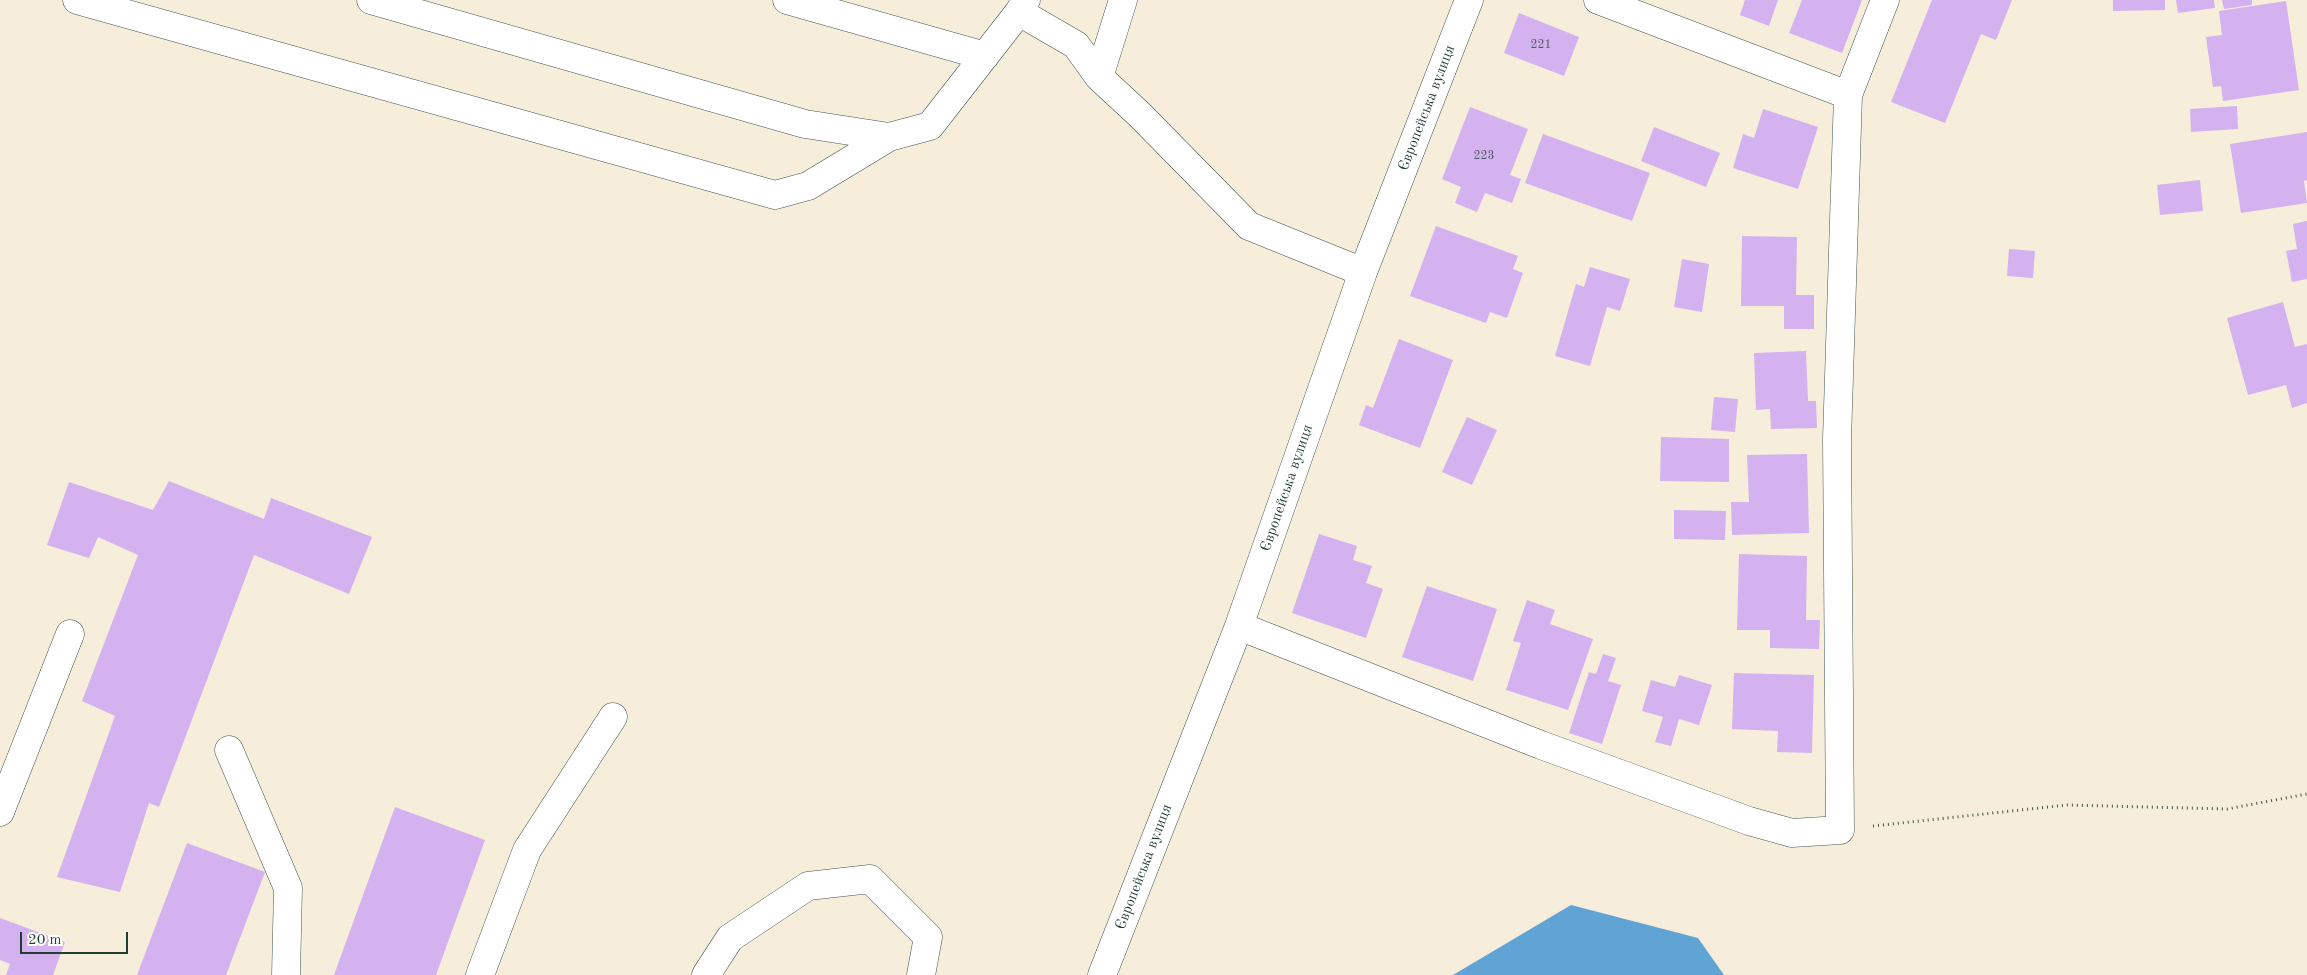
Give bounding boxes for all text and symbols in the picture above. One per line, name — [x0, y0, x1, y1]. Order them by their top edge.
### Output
house number: 221 — [1531, 38, 1551, 52]
street label: Європейська вулиця — [1395, 43, 1459, 173]
house number: 223 — [1474, 149, 1494, 163]
street label: Європейська вулиця — [1257, 422, 1317, 554]
street label: Європейська вулиця — [1112, 802, 1176, 932]
scale bar — [22, 922, 130, 954]
text: 20 m — [28, 933, 62, 948]

